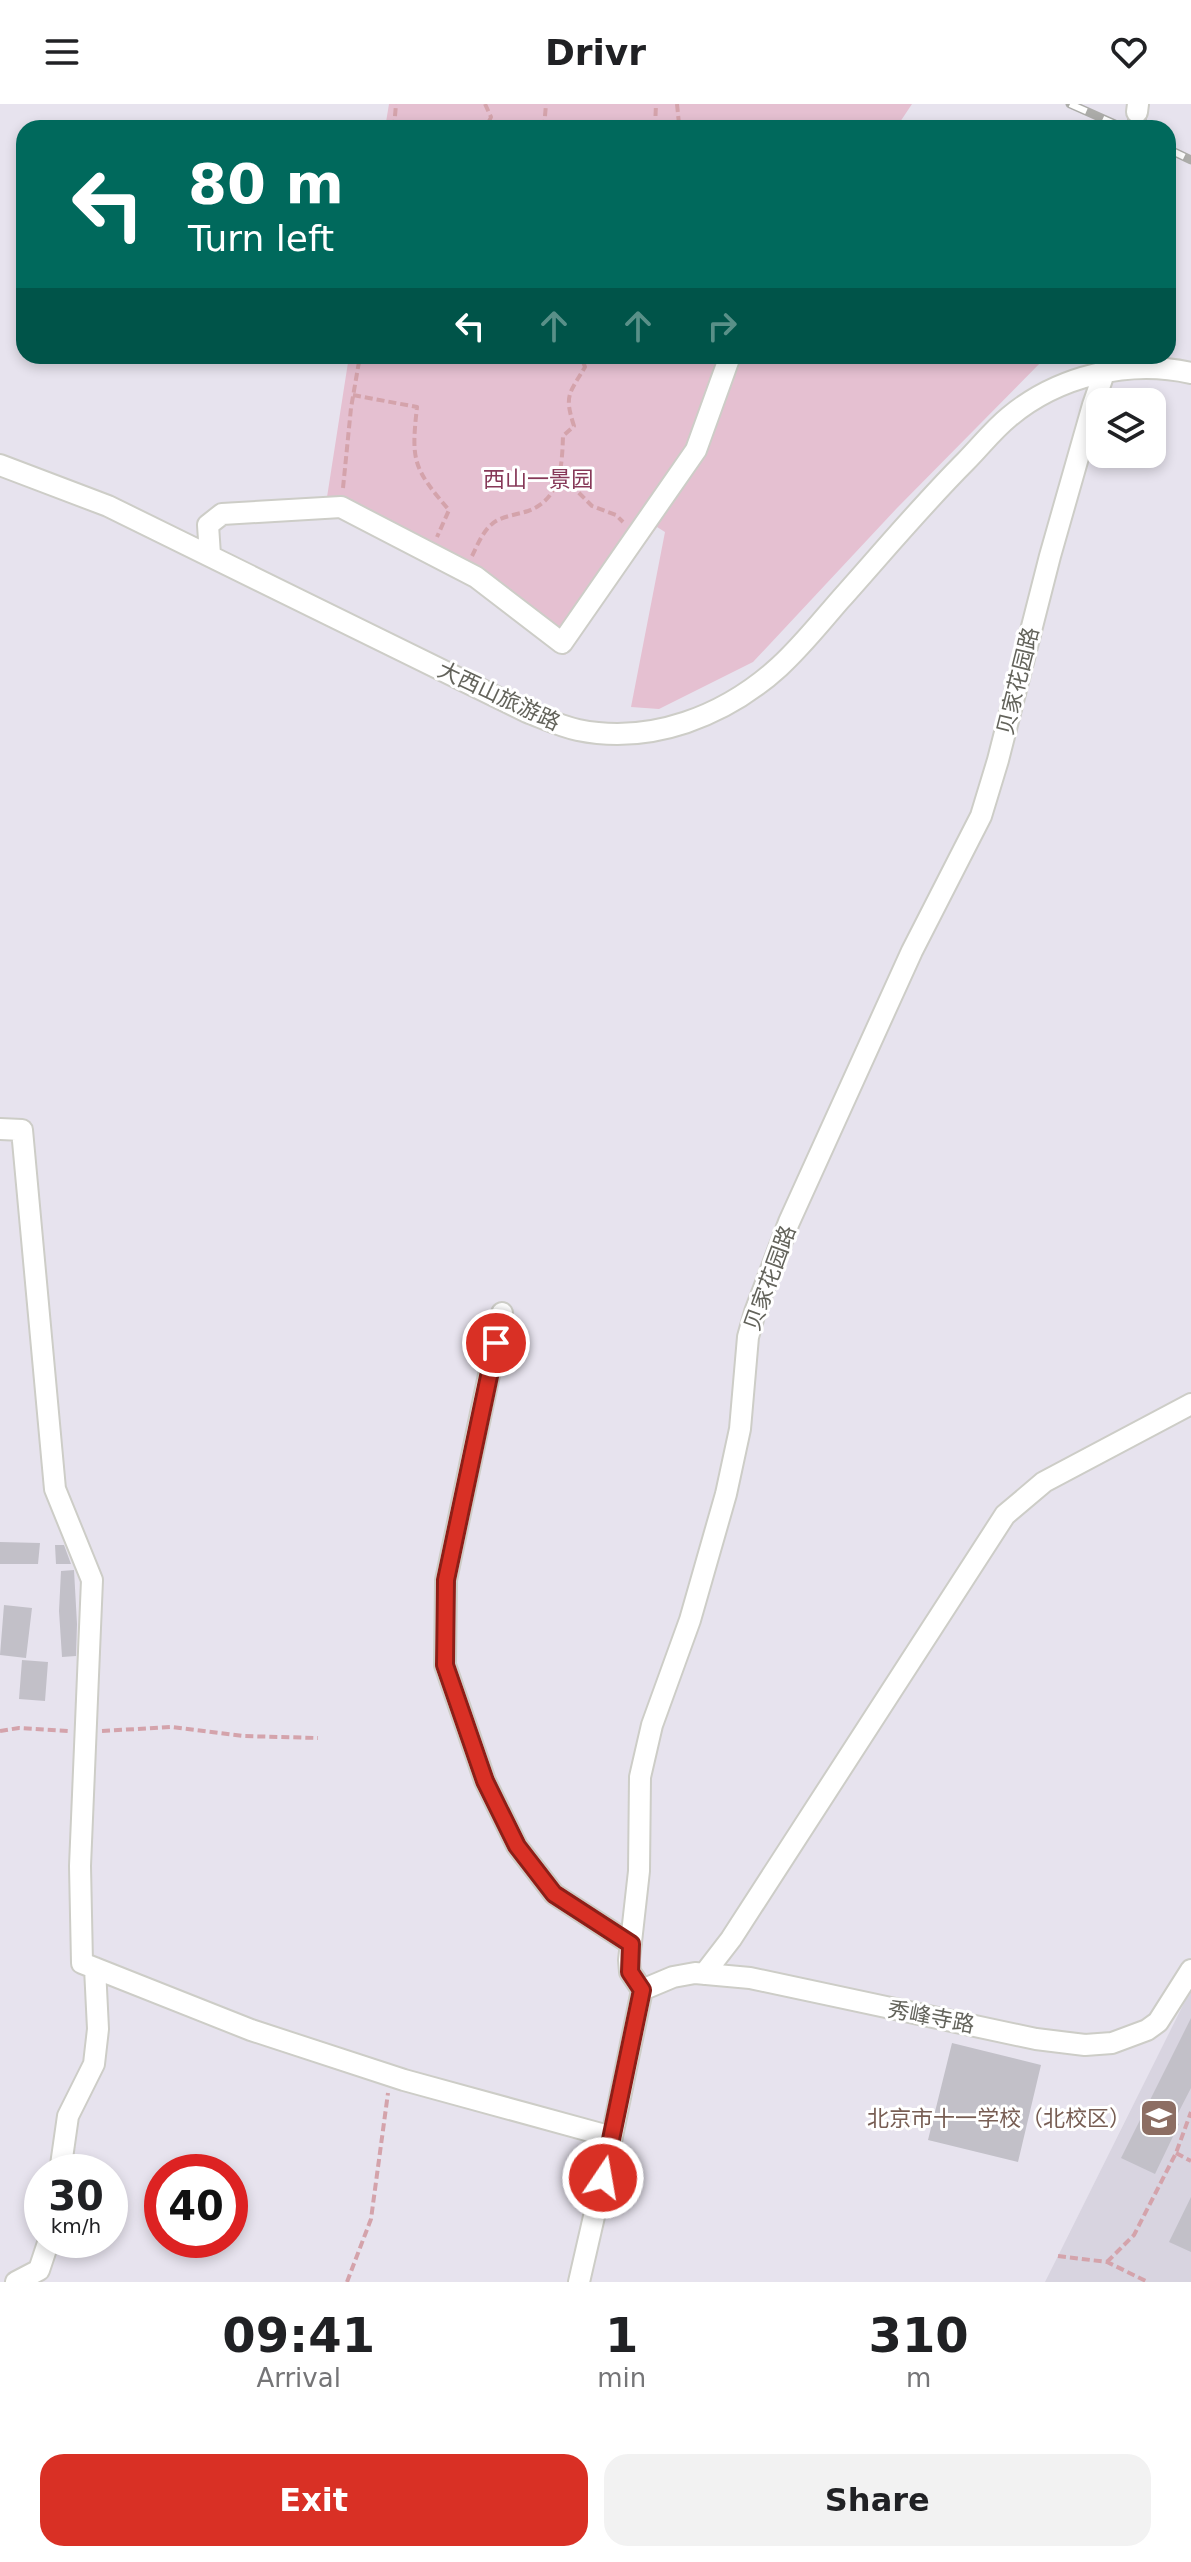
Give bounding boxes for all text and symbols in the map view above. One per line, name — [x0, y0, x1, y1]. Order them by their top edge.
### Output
icon: menu — [40, 30, 84, 74]
icon: heart — [1107, 30, 1151, 74]
text: Drivr — [545, 32, 646, 73]
text: 80 m — [188, 151, 344, 216]
icon: left — [56, 152, 160, 256]
text: Turn left — [188, 218, 334, 259]
icon: left — [448, 304, 492, 348]
icon: ahead — [532, 304, 576, 348]
icon: ahead — [616, 304, 660, 348]
icon: right — [700, 304, 744, 348]
map controls — [1086, 388, 1166, 468]
button: layers — [1086, 388, 1166, 468]
park label: 西山一景园 — [483, 467, 593, 492]
street label: 贝家花园路 — [993, 625, 1043, 737]
street label: 大西山旅游路 — [434, 657, 564, 735]
street label: 贝家花园路 — [739, 1222, 801, 1334]
pin — [462, 1309, 530, 1377]
icon: arrive — [474, 1321, 518, 1365]
street label: 秀峰寺路 — [885, 1996, 977, 2038]
school or university icon: 北京市十一学校（北校区） — [1138, 2097, 1180, 2139]
place label: 北京市十一学校（北校区） — [867, 2106, 1131, 2131]
position arrow — [561, 2136, 645, 2220]
speed limit sign: 40 — [144, 2154, 248, 2258]
text: 30 — [48, 2173, 104, 2219]
text: km/h — [51, 2214, 101, 2238]
text: 09:41 — [222, 2307, 375, 2363]
text: 1 — [605, 2307, 638, 2363]
text: 310 — [869, 2307, 969, 2363]
text: Arrival — [256, 2363, 341, 2393]
text: min — [597, 2363, 646, 2393]
text: m — [906, 2363, 931, 2393]
button: Exit — [40, 2454, 588, 2546]
button: Share — [604, 2454, 1151, 2546]

